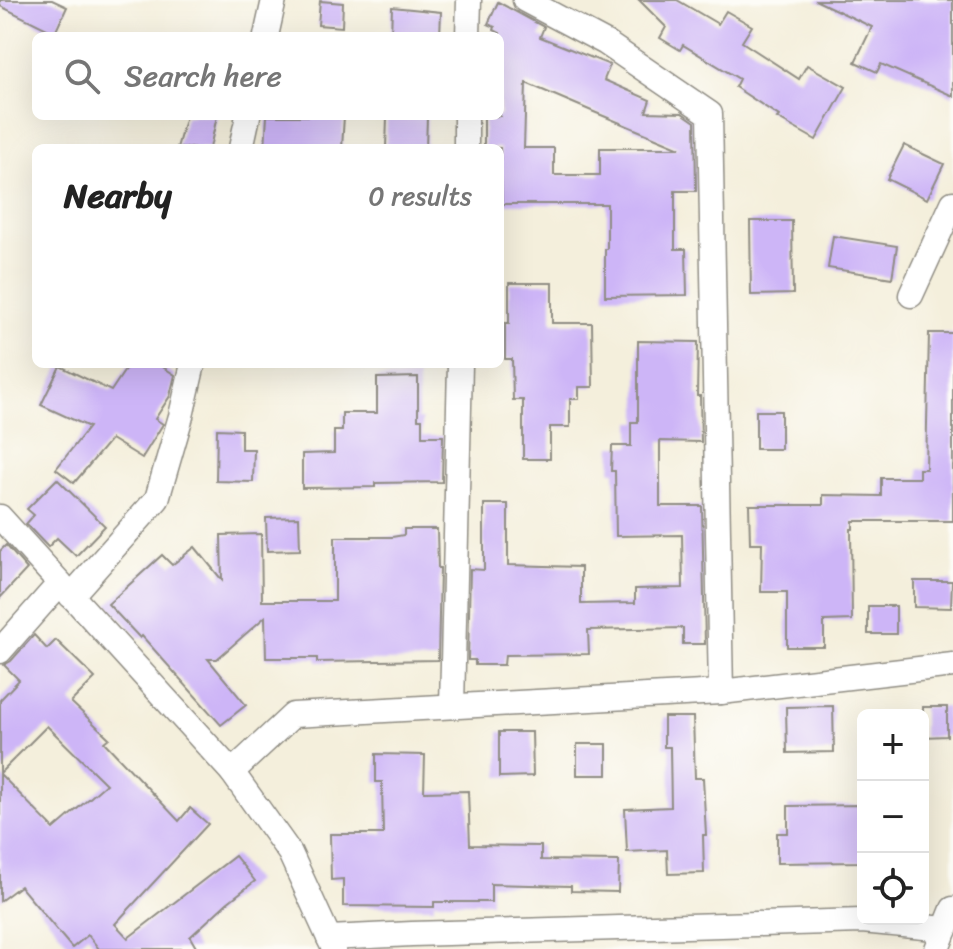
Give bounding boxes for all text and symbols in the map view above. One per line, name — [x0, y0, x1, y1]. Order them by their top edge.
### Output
search box — [32, 32, 504, 120]
text: Search here — [124, 49, 282, 103]
icon: search — [60, 54, 104, 98]
text: Nearby — [64, 166, 172, 226]
text: 0 results — [368, 173, 472, 219]
map controls — [857, 709, 929, 925]
button: + — [857, 709, 929, 781]
button: − — [857, 781, 929, 853]
button: locate — [857, 853, 929, 925]

